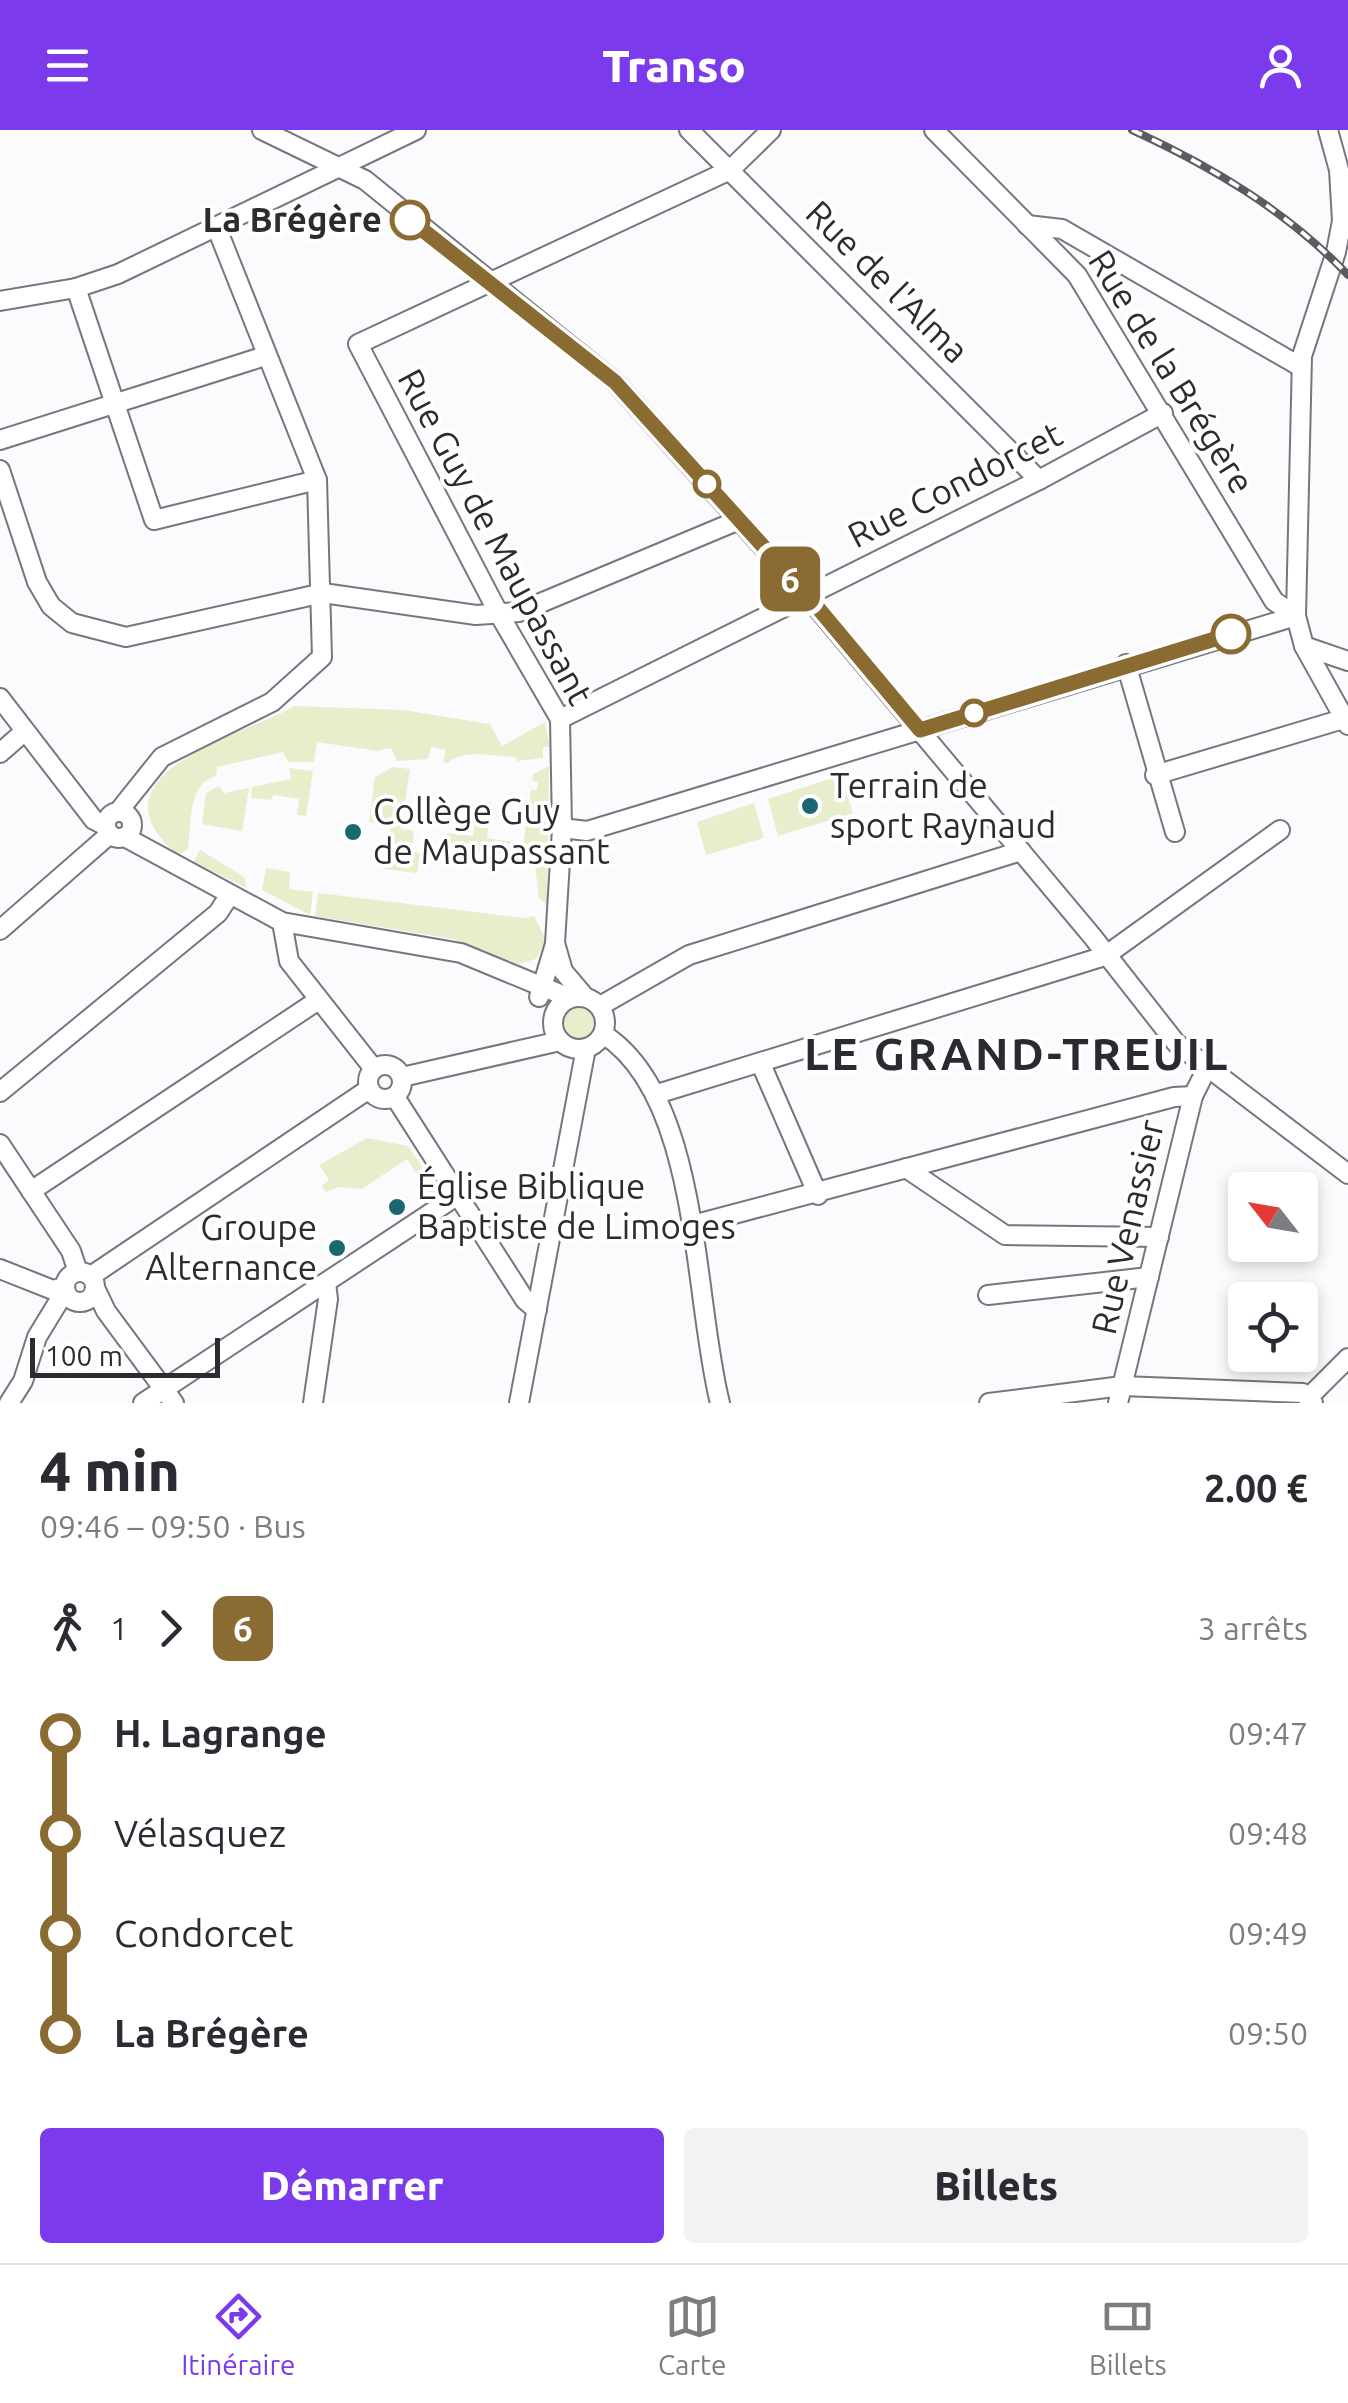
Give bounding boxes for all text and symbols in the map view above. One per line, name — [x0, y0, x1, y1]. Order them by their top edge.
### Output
icon: menu — [40, 38, 95, 93]
icon: person — [1253, 38, 1308, 93]
text: Transo — [602, 40, 746, 91]
street label: Rue de l'Alma — [798, 192, 977, 371]
place label: La Brégère — [203, 199, 382, 239]
marker: La Brégère — [391, 201, 429, 239]
street label: Rue de la Brégère — [1081, 243, 1263, 500]
street label: Rue Guy de Maupassant — [390, 362, 601, 711]
street label: Rue Condorcet — [841, 413, 1068, 555]
unlabelled marker — [694, 471, 720, 497]
line badge: 6 — [758, 546, 822, 612]
text: 6 — [780, 559, 800, 599]
unlabelled marker — [1212, 615, 1250, 653]
unlabelled marker — [961, 700, 987, 726]
place label: Terrain de sport Raynaud — [830, 765, 1056, 845]
place label: Collège Guy de Maupassant — [373, 791, 610, 871]
marker: Terrain de sport Raynaud — [799, 795, 821, 817]
marker: Collège Guy de Maupassant — [342, 821, 364, 843]
district label: LE GRAND-TREUIL — [804, 1028, 1230, 1079]
street label: Rue Venassier — [1083, 1116, 1171, 1338]
place label: Église Biblique Baptiste de Limoges — [417, 1165, 736, 1246]
north arrow — [1228, 1172, 1318, 1262]
map controls — [1228, 1172, 1318, 1372]
marker: Église Biblique Baptiste de Limoges — [386, 1196, 408, 1218]
place label: Groupe Alternance — [145, 1207, 317, 1287]
marker: Groupe Alternance — [326, 1237, 348, 1259]
button: locate — [1228, 1282, 1318, 1372]
scale bar — [30, 1333, 220, 1378]
text: 100 m — [45, 1340, 123, 1371]
text: 4 min — [40, 1440, 180, 1501]
text: 2.00 € — [1204, 1467, 1308, 1509]
text: 09:46 – 09:50 · Bus — [40, 1508, 306, 1544]
icon: walk — [40, 1601, 95, 1656]
icon: forward — [143, 1601, 198, 1656]
text: 6 — [233, 1608, 253, 1648]
text: 1 — [110, 1610, 128, 1646]
text: 3 arrêts — [1198, 1610, 1308, 1646]
text: H. Lagrange — [114, 1712, 327, 1754]
text: 09:47 — [1228, 1715, 1308, 1751]
text: Vélasquez — [114, 1812, 286, 1854]
text: 09:48 — [1228, 1815, 1308, 1851]
text: Condorcet — [114, 1912, 293, 1954]
text: 09:49 — [1228, 1915, 1308, 1951]
text: La Brégère — [114, 2012, 309, 2054]
text: 09:50 — [1228, 2015, 1308, 2051]
button: Démarrer — [40, 2128, 664, 2243]
button: Billets — [684, 2128, 1308, 2243]
tab: Itinéraire — [181, 2289, 295, 2380]
tab: Carte — [658, 2289, 726, 2380]
tab: Billets — [1089, 2289, 1167, 2380]

